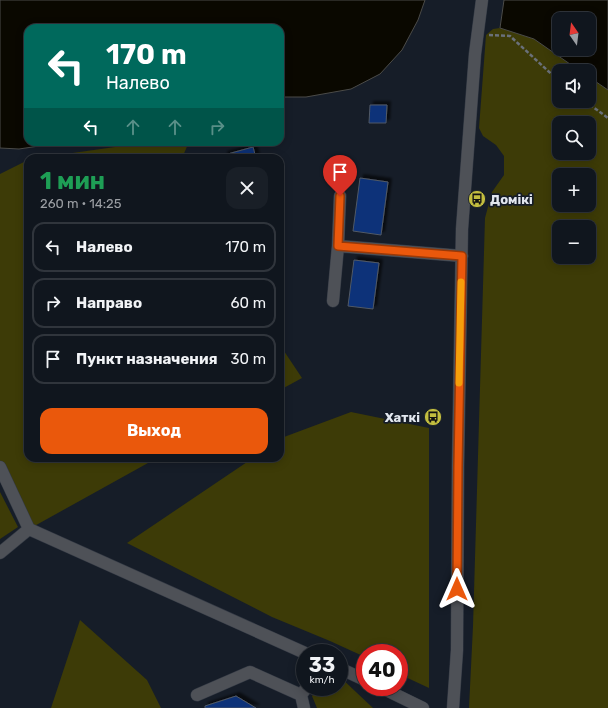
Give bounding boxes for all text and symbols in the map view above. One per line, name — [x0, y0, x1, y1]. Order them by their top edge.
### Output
north arrow — [552, 12, 596, 56]
map controls — [552, 12, 596, 264]
text: 170 m — [106, 38, 187, 71]
icon: left — [40, 40, 92, 92]
button: sound — [552, 64, 596, 108]
text: Налево — [106, 72, 170, 94]
icon: left — [80, 116, 102, 138]
icon: ahead — [122, 116, 144, 138]
icon: ahead — [164, 116, 186, 138]
icon: right — [206, 116, 228, 138]
button: search — [552, 116, 596, 160]
pin — [323, 155, 357, 196]
icon: arrive — [329, 161, 351, 183]
text: 1 мин — [40, 167, 105, 195]
button: close — [226, 167, 268, 209]
button: + — [552, 168, 596, 212]
bus stop icon: Домікі — [467, 189, 487, 209]
place label: Домікі — [490, 192, 533, 207]
text: 260 m · 14:25 — [40, 196, 121, 211]
button: − — [552, 220, 596, 264]
icon: left — [42, 236, 64, 258]
text: Налево — [76, 238, 133, 256]
text: 170 m — [225, 238, 266, 256]
icon: right — [42, 292, 64, 314]
text: Направо — [76, 294, 142, 312]
text: 60 m — [230, 294, 266, 312]
icon: arrive — [42, 348, 64, 370]
text: Пункт назначения — [76, 350, 218, 368]
text: 30 m — [230, 350, 266, 368]
bus stop icon: Хаткі — [423, 407, 443, 427]
button: Выход — [40, 408, 268, 454]
place label: Хаткі — [385, 410, 420, 425]
position arrow — [436, 568, 478, 610]
speed limit sign: 40 — [356, 644, 408, 696]
text: 33 — [309, 653, 335, 677]
text: km/h — [310, 674, 334, 686]

